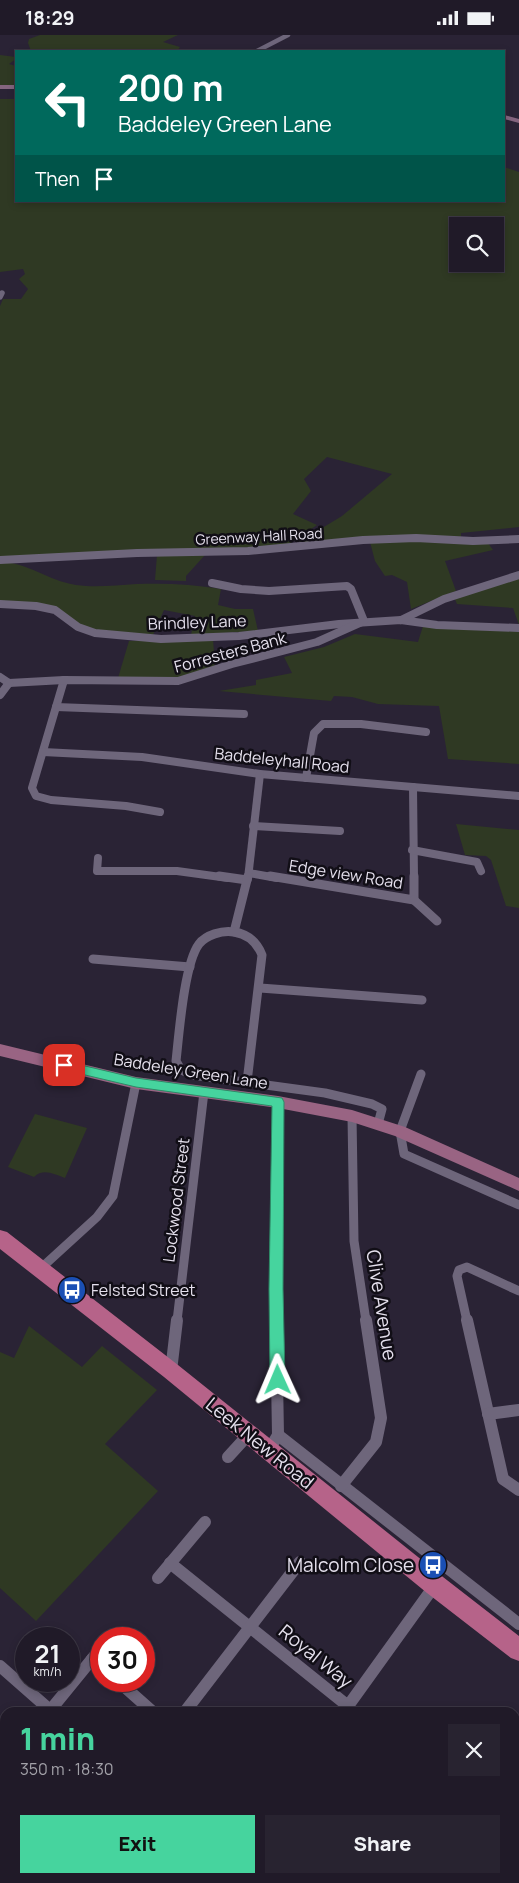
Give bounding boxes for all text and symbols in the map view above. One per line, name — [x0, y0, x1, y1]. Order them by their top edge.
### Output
text: 18:29 — [25, 5, 75, 31]
text: 200 m — [118, 64, 223, 112]
icon: left — [35, 70, 100, 135]
text: Baddeley Green Lane — [118, 109, 332, 139]
icon: arrive — [90, 165, 118, 193]
text: Then — [35, 166, 80, 192]
map controls — [449, 217, 504, 272]
button: search — [449, 217, 504, 272]
street label: Greenway Hall Road — [195, 523, 323, 549]
street label: Brindley Lane — [147, 609, 247, 635]
street label: Forresters Bank — [172, 626, 289, 678]
street label: Baddeleyhall Road — [214, 742, 350, 778]
street label: Edge view Road — [288, 854, 404, 894]
pin — [43, 1044, 85, 1086]
street label: Baddeley Green Lane — [112, 1048, 270, 1094]
icon: arrive — [50, 1051, 78, 1079]
street label: Lockwood Street — [157, 1137, 195, 1263]
street label: Clive Avenue — [360, 1248, 404, 1362]
bus stop icon: Felsted Street — [57, 1275, 87, 1305]
place label: Felsted Street — [91, 1279, 195, 1301]
position arrow — [251, 1353, 303, 1405]
street label: Leek New Road — [200, 1391, 320, 1495]
bus stop icon: Malcolm Close — [418, 1550, 448, 1580]
place label: Malcolm Close — [287, 1552, 414, 1578]
street label: Royal Way — [274, 1618, 358, 1694]
speed limit sign: 30 — [90, 1627, 155, 1692]
text: 21 — [35, 1636, 60, 1671]
text: km/h — [34, 1663, 61, 1680]
text: 1 min — [20, 1718, 95, 1759]
button: close — [448, 1724, 500, 1776]
text: 350 m · 18:30 — [20, 1758, 114, 1780]
button: Exit — [20, 1815, 255, 1873]
button: Share — [265, 1815, 500, 1873]

